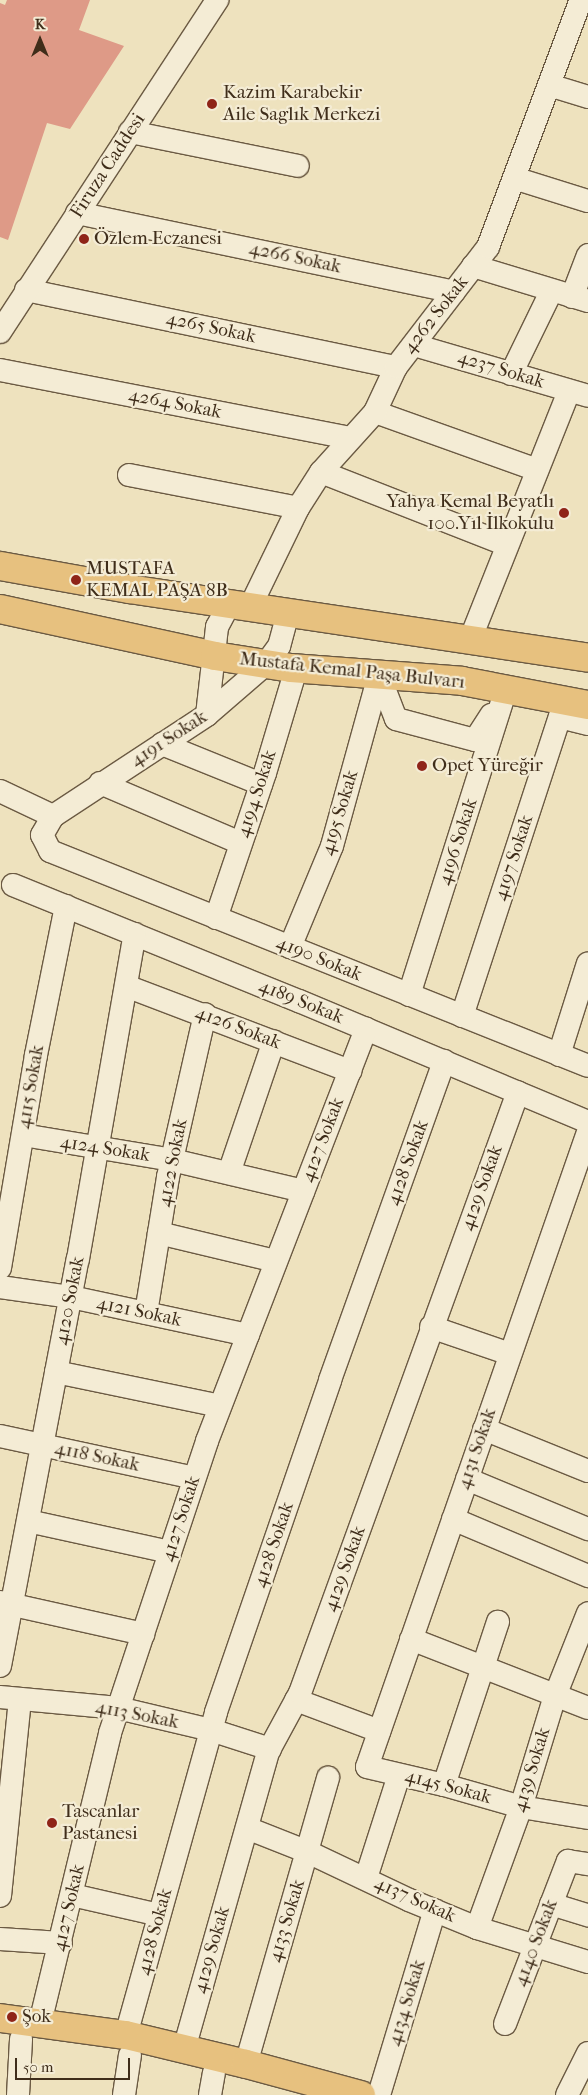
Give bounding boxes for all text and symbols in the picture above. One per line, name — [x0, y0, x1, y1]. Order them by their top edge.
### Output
north arrow — [15, 15, 65, 65]
text: K — [35, 16, 45, 33]
place label: Kazim Karabekir Aile Saglık Merkezi — [223, 82, 380, 126]
marker: Kazim Karabekir Aile Saglık Merkezi — [205, 97, 219, 111]
street label: Firuza Caddesi — [66, 109, 150, 223]
place label: Özlem Eczanesi — [94, 228, 222, 250]
marker: Özlem Eczanesi — [78, 233, 90, 245]
street label: 4266 Sokak — [247, 237, 343, 279]
street label: 4262 Sokak — [398, 271, 474, 359]
street label: 4265 Sokak — [164, 307, 258, 349]
street label: 4237 Sokak — [455, 346, 547, 394]
street label: 4264 Sokak — [127, 384, 223, 424]
place label: Yahya Kemal Beyatlı 100.Yıl İlkokulu — [386, 491, 554, 535]
marker: Yahya Kemal Beyatlı 100.Yıl İlkokulu — [558, 507, 570, 519]
place label: MUSTAFA KEMAL PAŞA 8B — [86, 558, 228, 602]
marker: MUSTAFA KEMAL PAŞA 8B — [70, 574, 82, 586]
street label: Mustafa Kemal Paşa Bulvarı — [238, 648, 466, 694]
street label: 4191 Sokak — [127, 706, 211, 772]
street label: 4194 Sokak — [232, 747, 282, 841]
place label: Opet Yüreğir — [432, 755, 543, 777]
marker: Opet Yüreğir — [416, 760, 428, 772]
street label: 4195 Sokak — [316, 768, 364, 858]
street label: 4196 Sokak — [433, 796, 483, 888]
street label: 4197 Sokak — [489, 812, 539, 904]
street label: 4190 Sokak — [273, 932, 365, 986]
street label: 4189 Sokak — [255, 975, 347, 1029]
street label: 4126 Sokak — [192, 1001, 284, 1055]
street label: 4115 Sokak — [12, 1043, 50, 1131]
street label: 4127 Sokak — [296, 1095, 350, 1185]
street label: 4122 Sokak — [153, 1117, 193, 1209]
street label: 4128 Sokak — [382, 1117, 434, 1209]
street label: 4124 Sokak — [58, 1131, 152, 1167]
street label: 4129 Sokak — [456, 1142, 508, 1234]
street label: 4120 Sokak — [50, 1255, 90, 1347]
street label: 4121 Sokak — [94, 1292, 184, 1332]
street label: 4131 Sokak — [453, 1405, 501, 1493]
street label: 4118 Sokak — [53, 1437, 141, 1477]
street label: 4127 Sokak — [156, 1473, 206, 1565]
street label: 4128 Sokak — [249, 1499, 299, 1591]
street label: 4129 Sokak — [319, 1523, 371, 1615]
street label: 4113 Sokak — [93, 1696, 181, 1734]
street label: 4139 Sokak — [508, 1725, 556, 1815]
street label: 4145 Sokak — [402, 1765, 494, 1809]
place label: Tascanlar Pastanesi — [62, 1801, 139, 1845]
marker: Tascanlar Pastanesi — [46, 1817, 58, 1829]
street label: 4127 Sokak — [48, 1862, 90, 1954]
street label: 4137 Sokak — [371, 1872, 459, 1928]
street label: 4133 Sokak — [264, 1877, 310, 1965]
street label: 4128 Sokak — [132, 1886, 178, 1978]
street label: 4140 Sokak — [509, 1896, 563, 1990]
street label: 4129 Sokak — [189, 1904, 235, 1996]
street label: 4134 Sokak — [383, 1957, 431, 2049]
place label: Şok — [22, 2006, 51, 2028]
marker: Şok — [6, 2011, 18, 2023]
scale bar — [18, 2048, 132, 2080]
text: 50 m — [23, 2058, 53, 2076]

